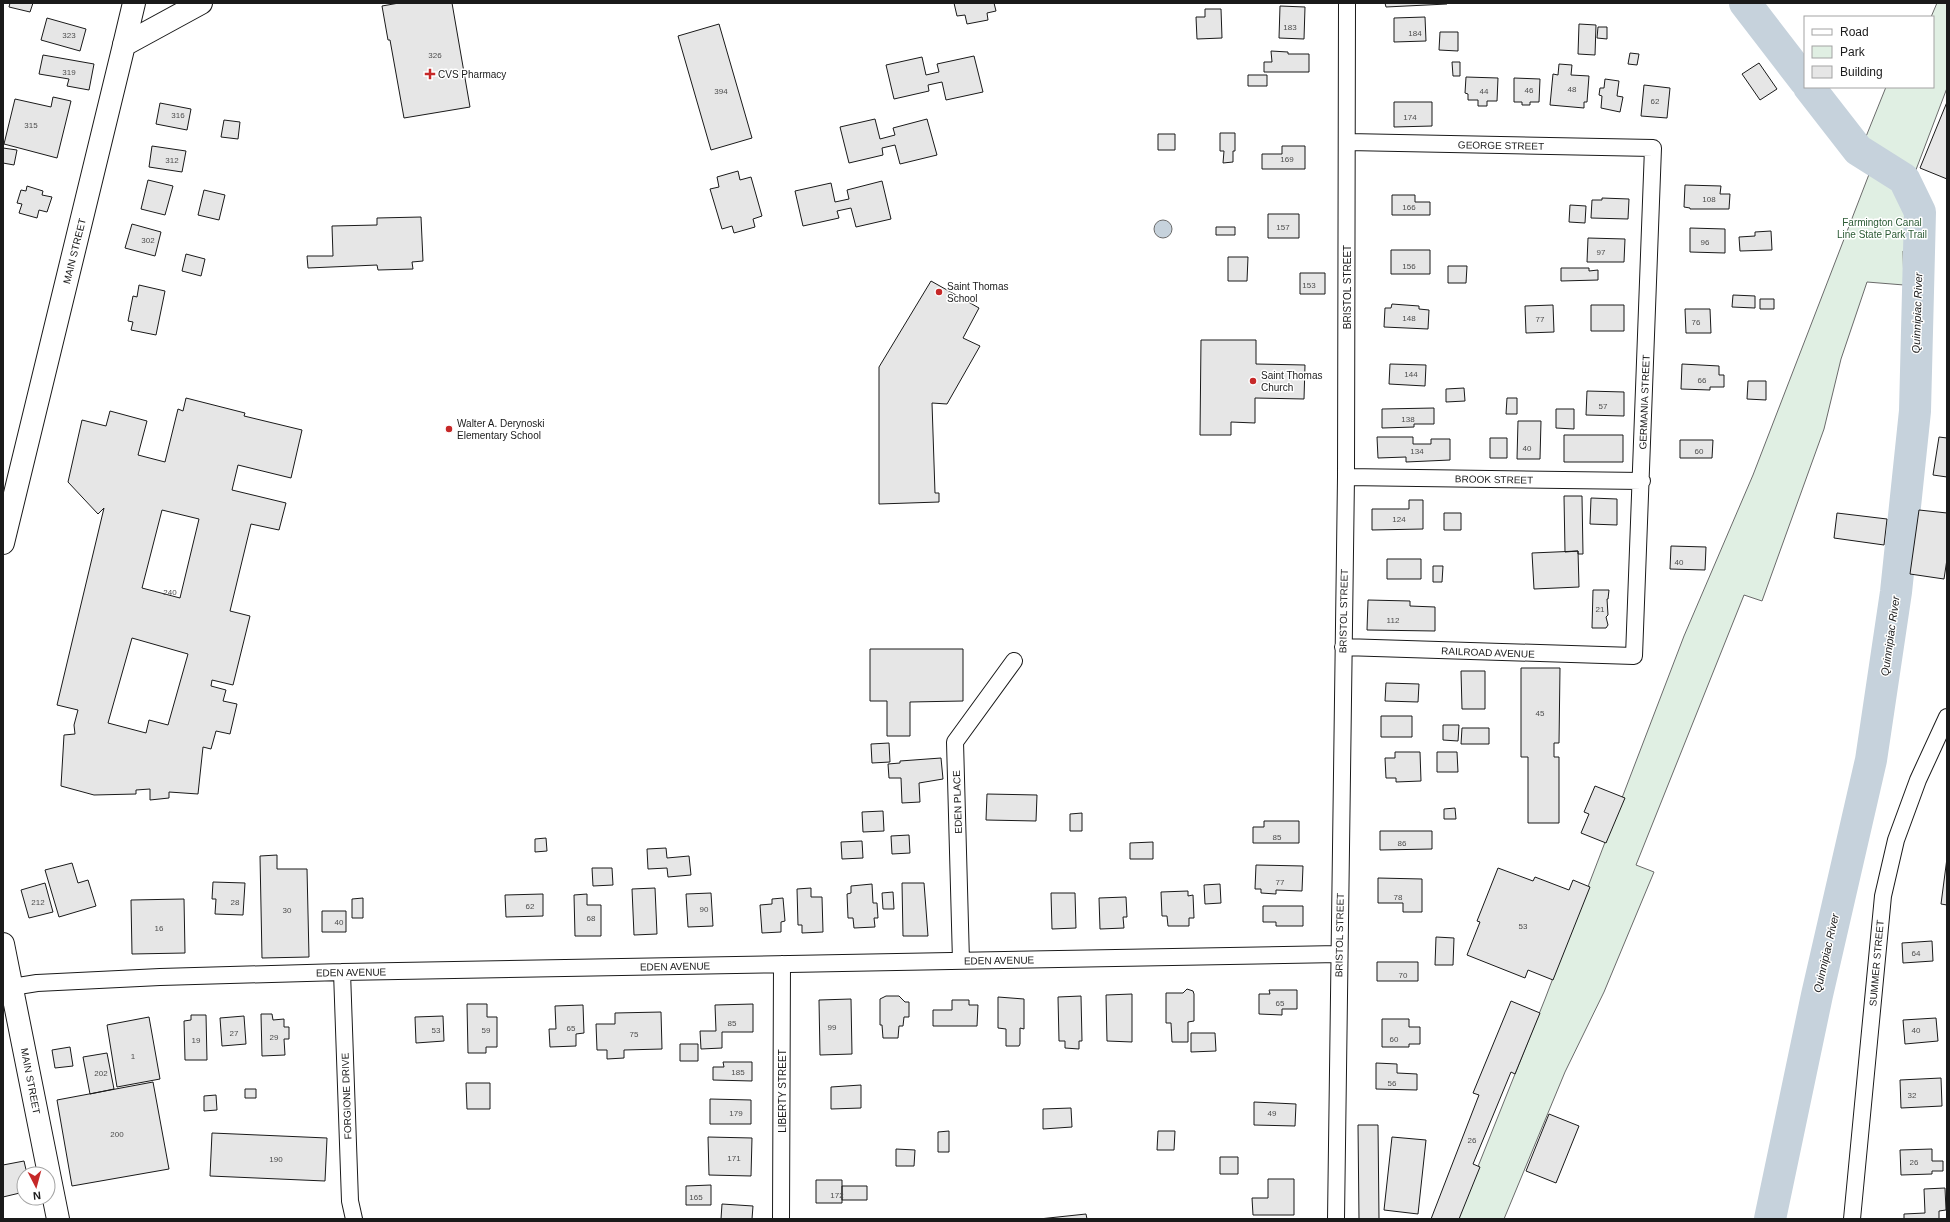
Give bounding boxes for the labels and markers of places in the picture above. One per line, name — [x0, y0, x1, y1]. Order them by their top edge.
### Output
marker: CVS Pharmacy — [425, 69, 435, 79]
place label: CVS Pharmacy — [438, 69, 506, 80]
place label: Saint Thomas School — [947, 281, 1009, 304]
marker: Saint Thomas School — [934, 287, 944, 297]
place label: Saint Thomas Church — [1261, 370, 1323, 393]
marker: Saint Thomas Church — [1248, 376, 1258, 386]
place label: Walter A. Derynoski Elementary School — [457, 418, 544, 441]
marker: Walter A. Derynoski Elementary School — [444, 424, 454, 434]

